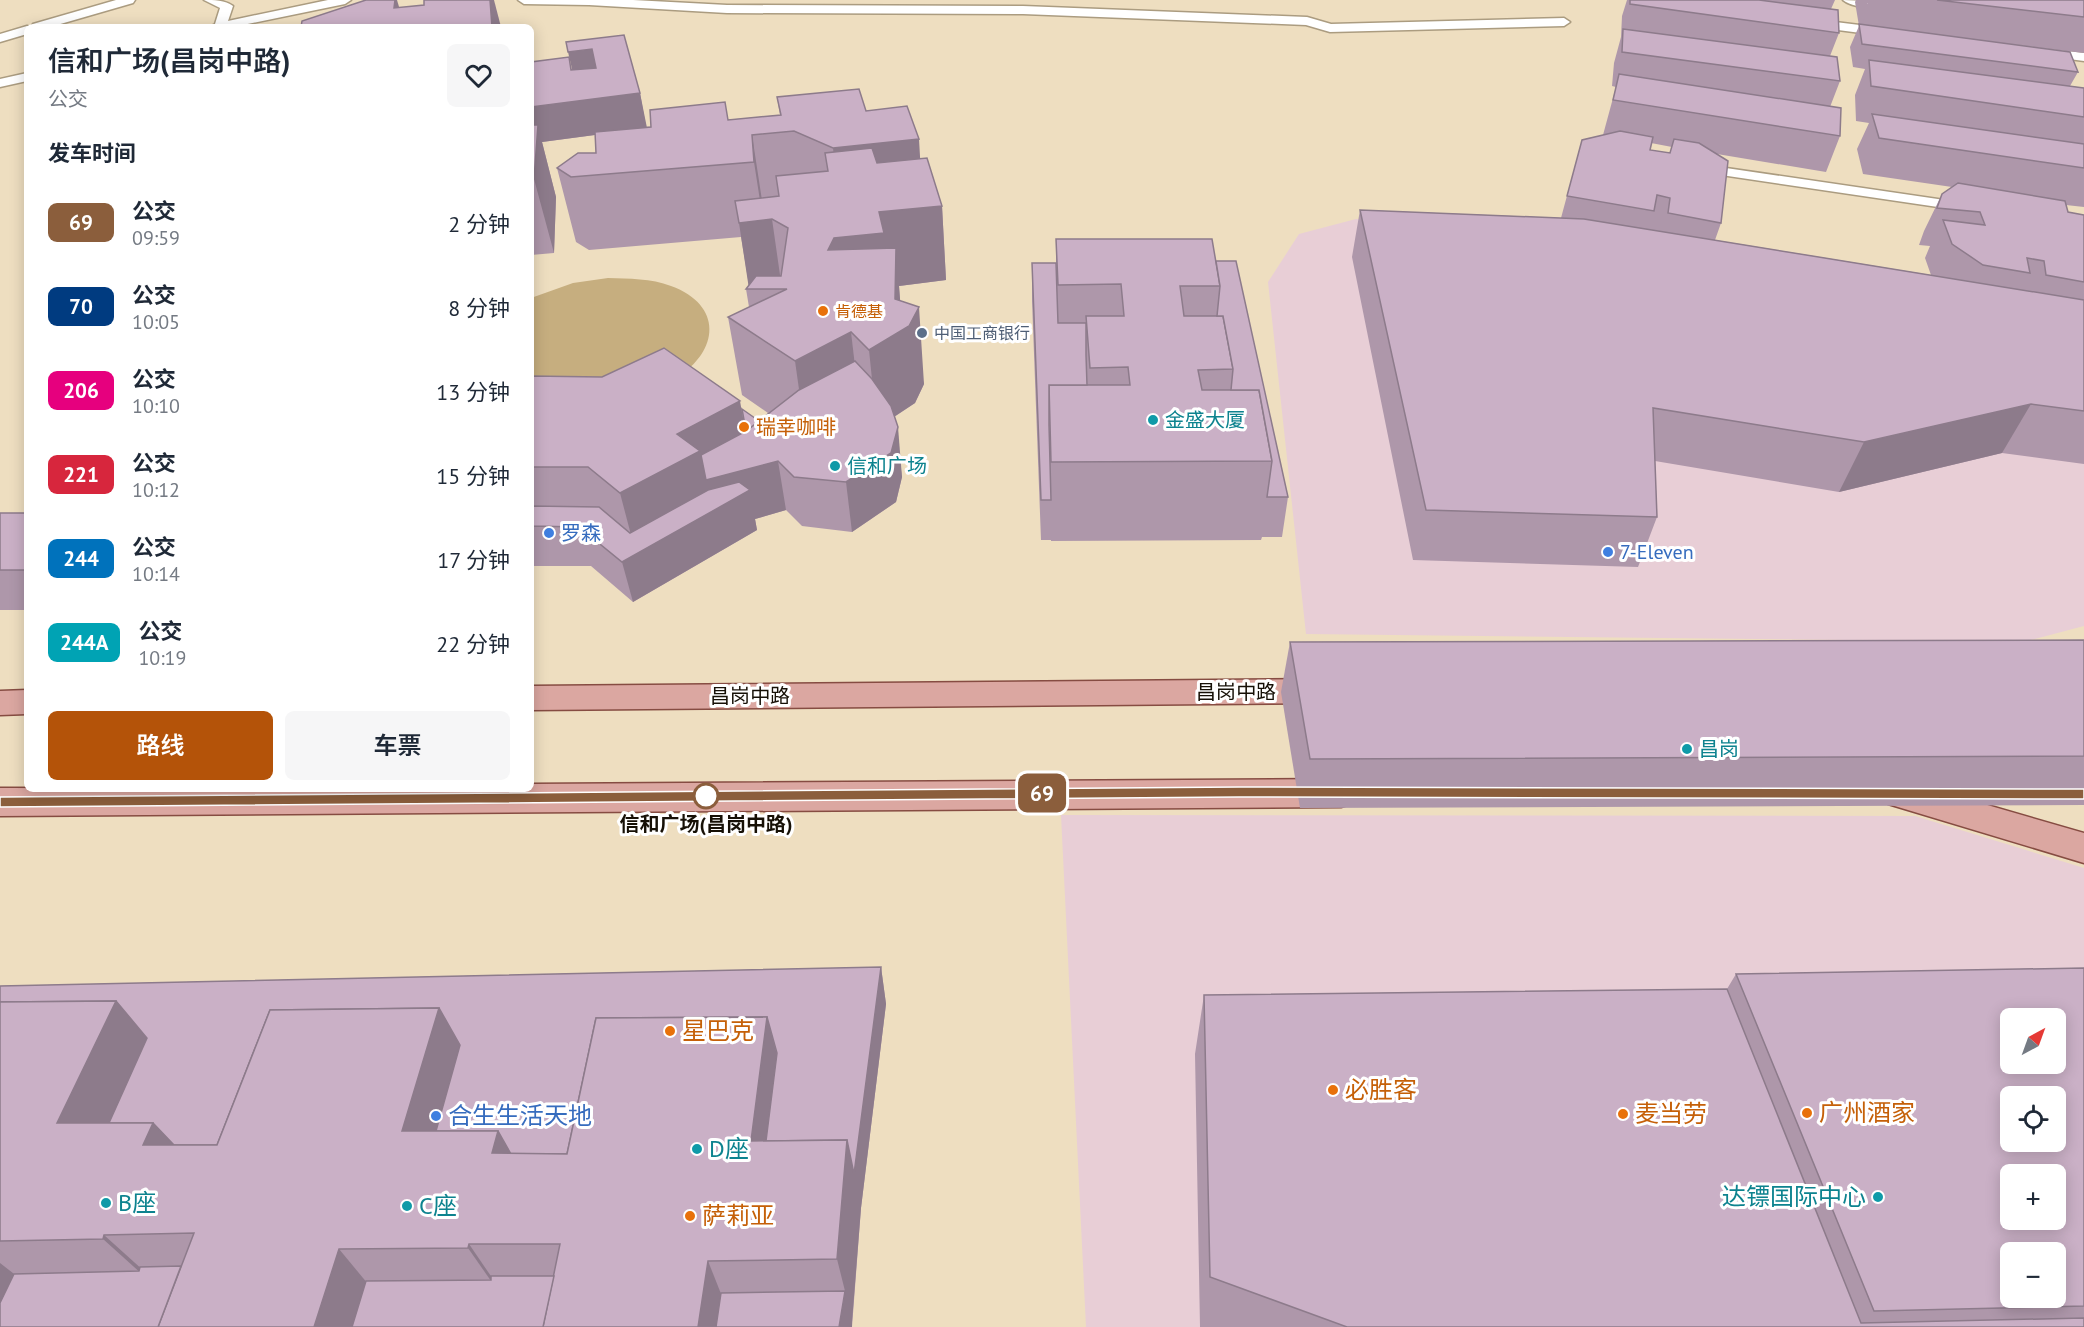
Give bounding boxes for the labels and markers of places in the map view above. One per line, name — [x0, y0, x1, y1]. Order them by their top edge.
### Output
place label: 肯德基 — [835, 301, 883, 321]
marker: 肯德基 — [816, 304, 830, 318]
place label: 中国工商银行 — [934, 323, 1030, 343]
marker: 中国工商银行 — [915, 326, 929, 340]
place label: 金盛大厦 — [1165, 407, 1245, 433]
marker: 金盛大厦 — [1146, 413, 1160, 427]
place label: 瑞幸咖啡 — [756, 414, 836, 440]
marker: 瑞幸咖啡 — [737, 420, 751, 434]
place label: 信和广场 — [847, 453, 927, 479]
marker: 信和广场 — [828, 459, 842, 473]
place label: 罗森 — [561, 520, 601, 546]
marker: 罗森 — [542, 526, 556, 540]
place label: 7-Eleven — [1620, 539, 1694, 565]
marker: 7-Eleven — [1601, 545, 1615, 559]
place label: 昌岗 — [1699, 736, 1739, 762]
marker: 昌岗 — [1680, 742, 1694, 756]
marker: 信和广场(昌岗中路) — [693, 783, 719, 809]
place label: 信和广场(昌岗中路) — [619, 811, 793, 837]
place label: 星巴克 — [682, 1015, 754, 1046]
marker: 星巴克 — [663, 1024, 677, 1038]
place label: 必胜客 — [1345, 1074, 1417, 1105]
marker: 必胜客 — [1326, 1083, 1340, 1097]
place label: 广州酒家 — [1819, 1097, 1915, 1128]
place label: 麦当劳 — [1635, 1098, 1707, 1129]
place label: 合生生活天地 — [448, 1100, 592, 1131]
marker: 广州酒家 — [1800, 1106, 1814, 1120]
marker: 麦当劳 — [1616, 1107, 1630, 1121]
marker: 合生生活天地 — [429, 1109, 443, 1123]
place label: D座 — [709, 1133, 749, 1164]
marker: D座 — [690, 1142, 704, 1156]
place label: 达镖国际中心 — [1722, 1181, 1866, 1212]
place label: B座 — [118, 1187, 156, 1218]
place label: C座 — [419, 1190, 457, 1221]
marker: 达镖国际中心 — [1871, 1190, 1885, 1204]
marker: B座 — [99, 1196, 113, 1210]
marker: C座 — [400, 1199, 414, 1213]
place label: 萨莉亚 — [702, 1200, 774, 1231]
marker: 萨莉亚 — [683, 1209, 697, 1223]

